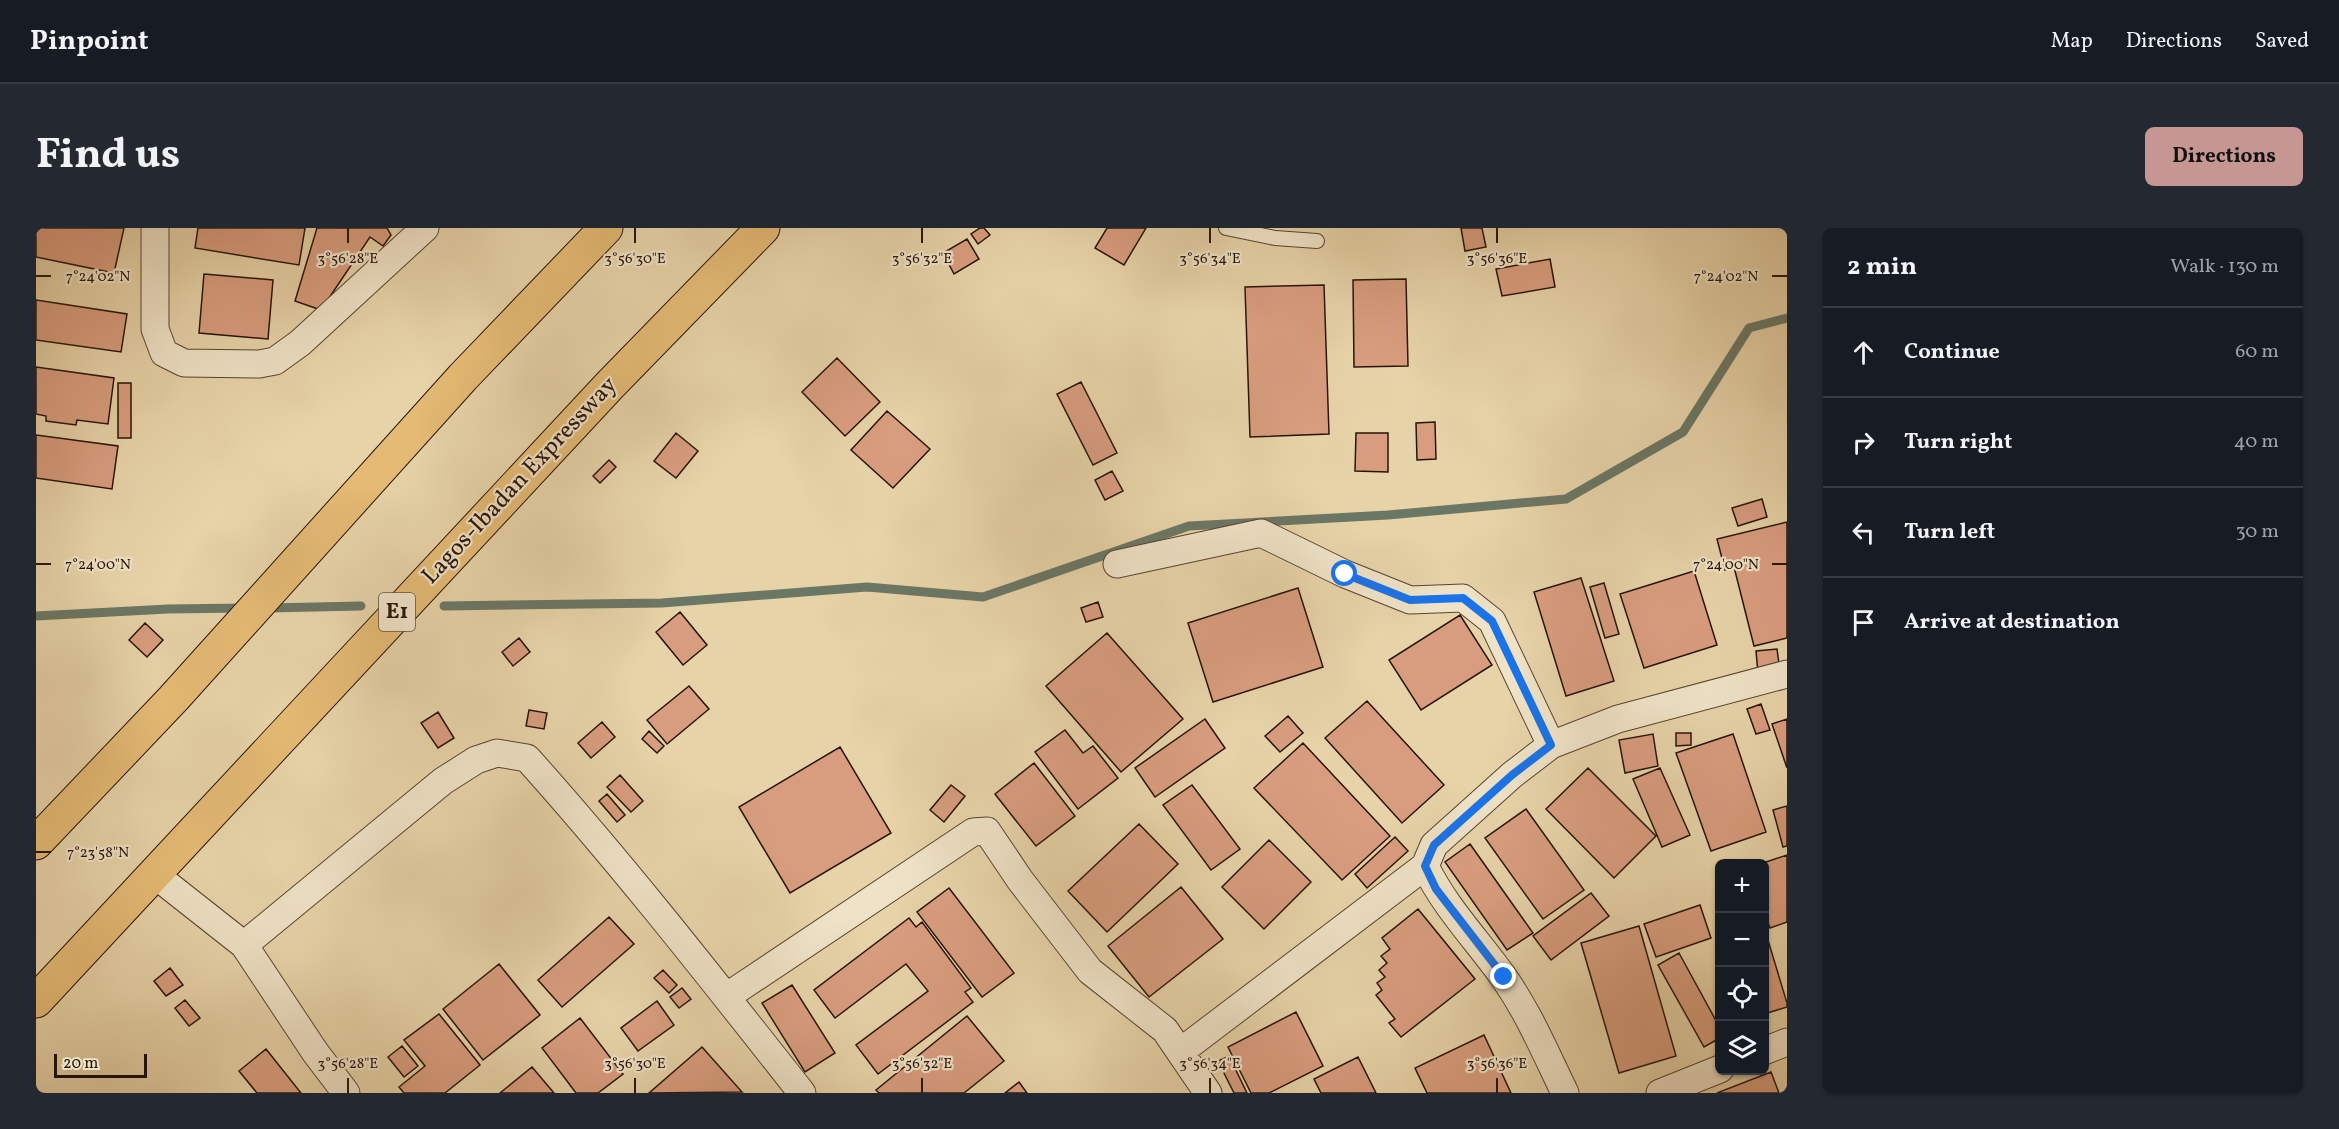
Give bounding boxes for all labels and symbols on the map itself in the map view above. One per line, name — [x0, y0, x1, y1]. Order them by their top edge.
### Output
text: 3°56'28"E — [318, 249, 378, 270]
text: 3°56'30"E — [604, 249, 666, 270]
text: 3°56'32"E — [892, 249, 952, 270]
text: 3°56'34"E — [1179, 249, 1241, 270]
text: 3°56'36"E — [1467, 249, 1527, 270]
text: 7°24'02"N — [66, 267, 130, 288]
text: 7°24'02"N — [1694, 267, 1758, 288]
street label: Lagos-Ibadan Expressway — [414, 369, 626, 592]
text: 7°24'00"N — [65, 555, 131, 576]
text: 7°24'00"N — [1693, 555, 1759, 576]
route start — [1331, 560, 1357, 586]
road number: E1 — [379, 593, 415, 631]
text: 7°23'58"N — [67, 843, 129, 864]
route end — [1490, 963, 1516, 989]
scale bar — [54, 1051, 147, 1078]
text: 3°56'28"E — [318, 1054, 378, 1075]
text: 3°56'30"E — [604, 1054, 666, 1075]
text: 3°56'32"E — [892, 1054, 952, 1075]
text: 3°56'34"E — [1179, 1054, 1241, 1075]
text: 3°56'36"E — [1467, 1054, 1527, 1075]

